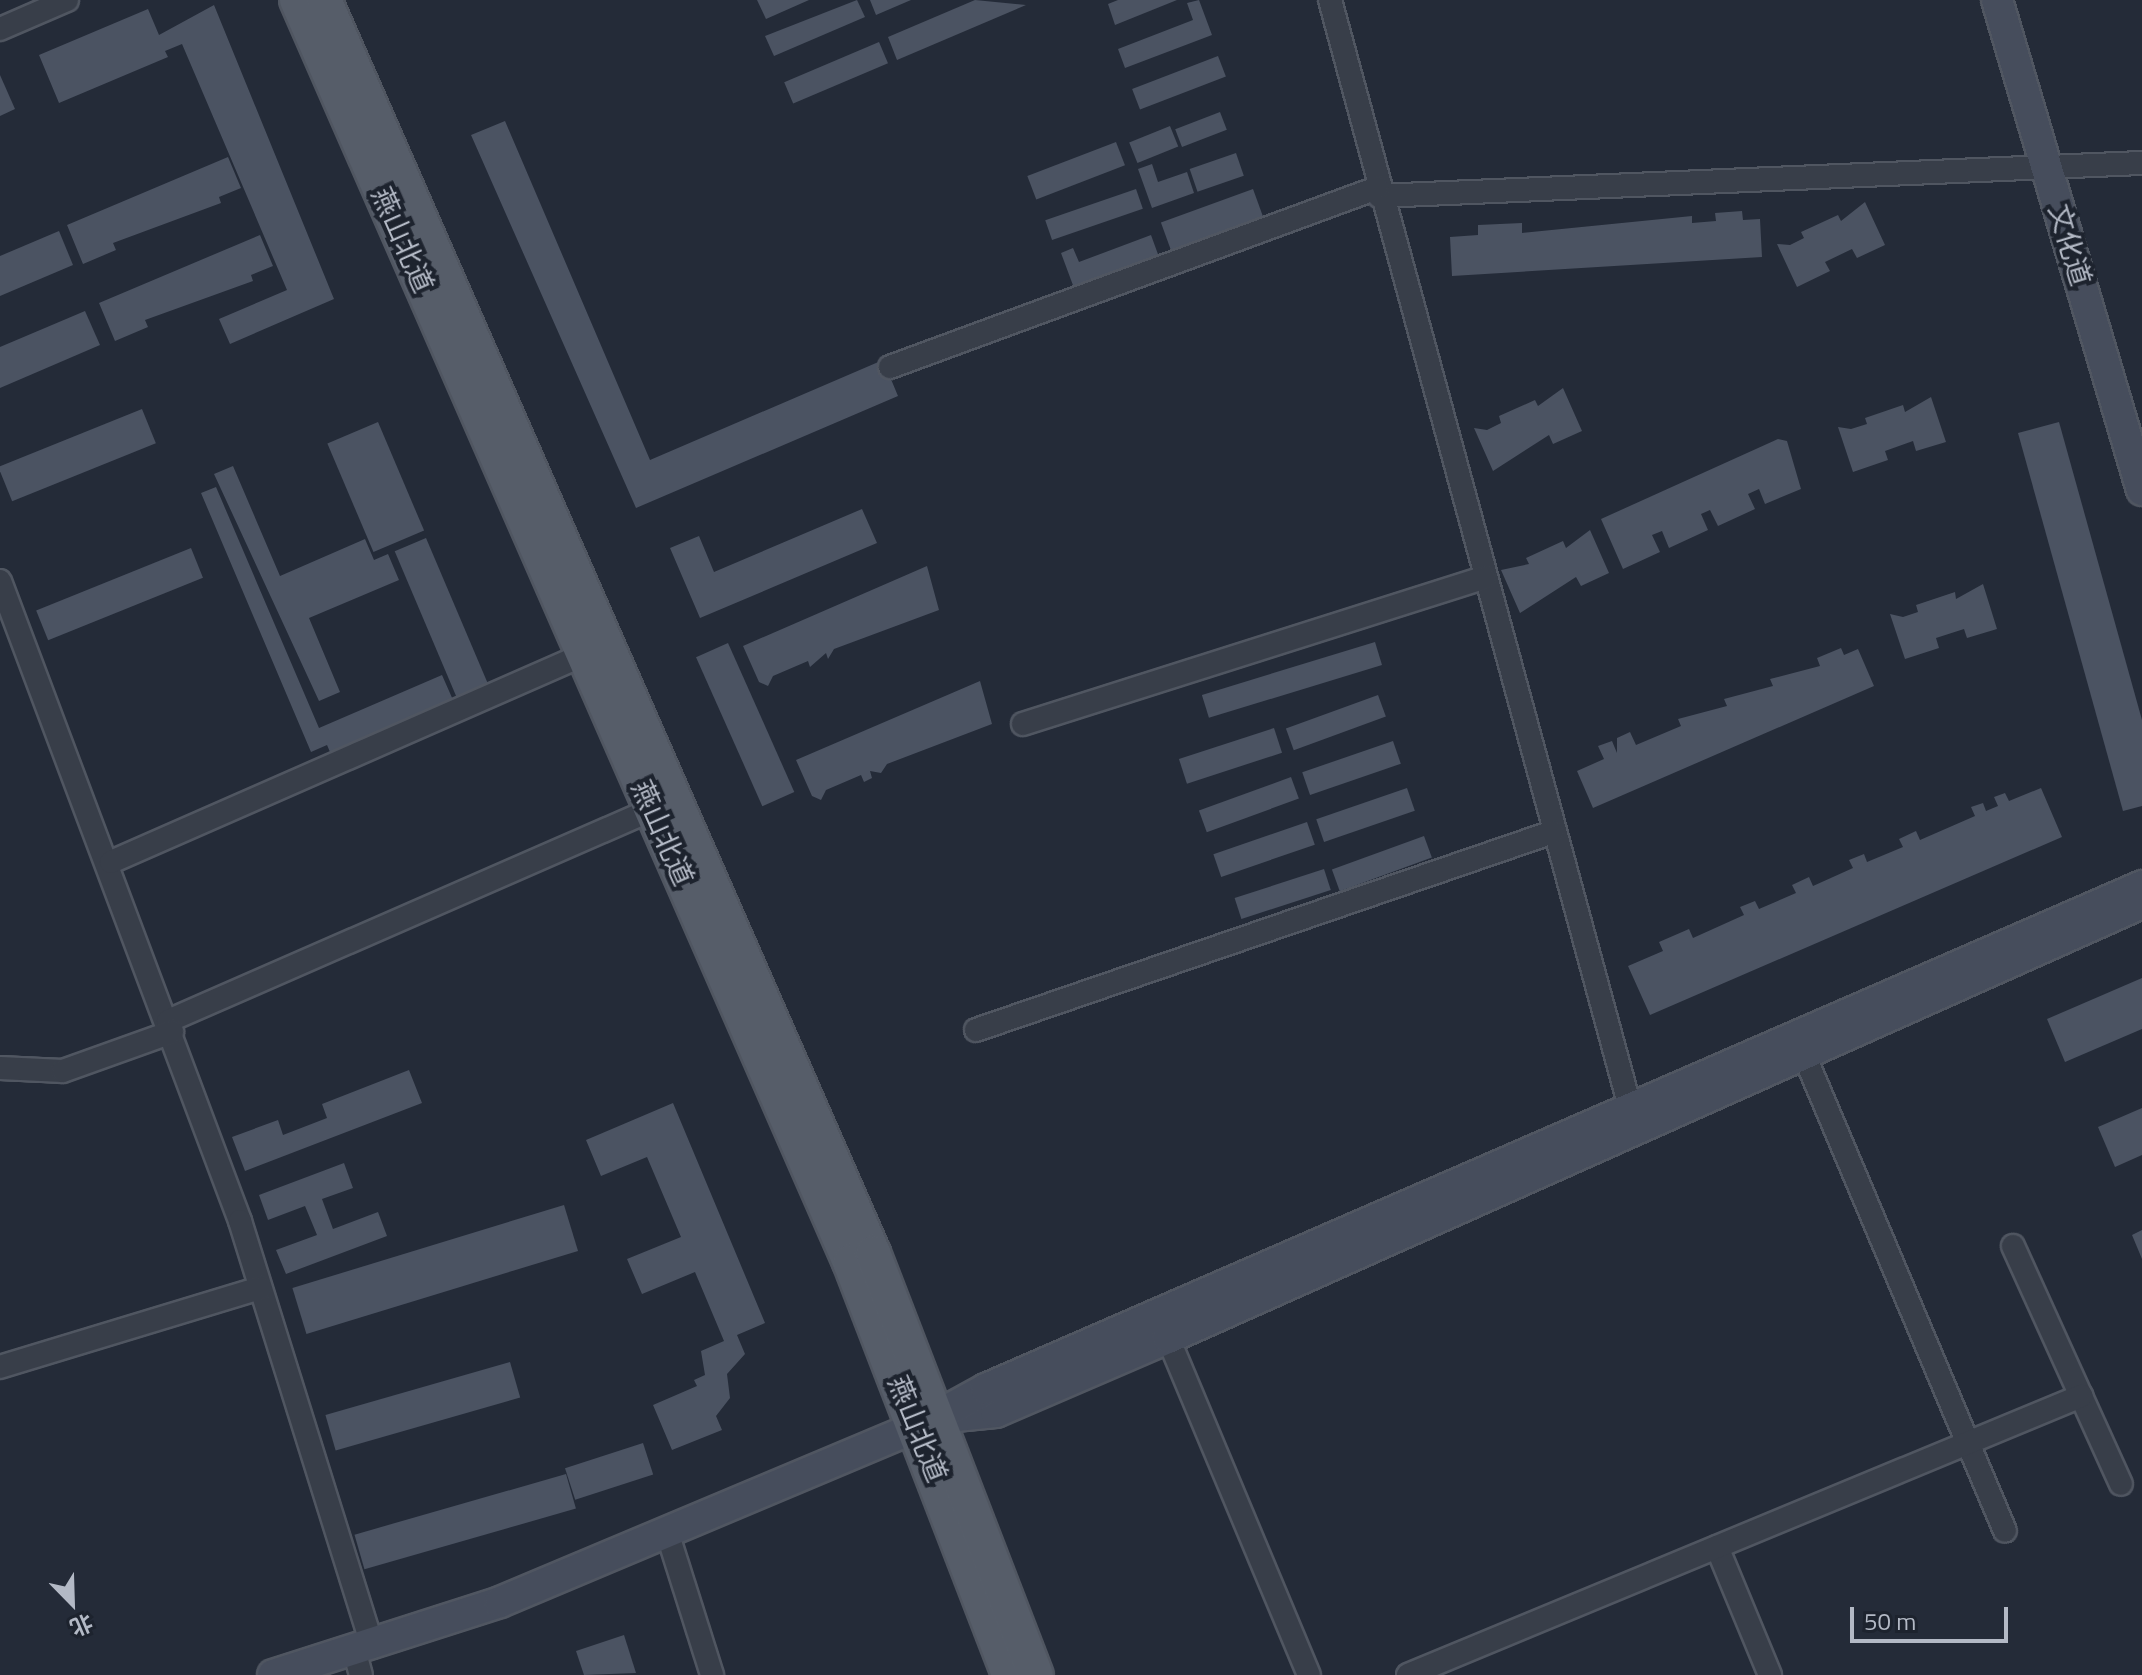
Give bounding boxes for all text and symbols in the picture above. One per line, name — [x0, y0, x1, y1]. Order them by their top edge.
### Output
street label: 燕山北道 — [365, 182, 441, 298]
street label: 文化道 — [2042, 200, 2098, 290]
street label: 燕山北道 — [625, 775, 701, 891]
street label: 燕山北道 — [881, 1371, 955, 1487]
north arrow — [32, 1563, 112, 1643]
scale bar — [1854, 1591, 2012, 1641]
text: 50 m — [1864, 1603, 1916, 1639]
text: 北 — [65, 1605, 98, 1645]

